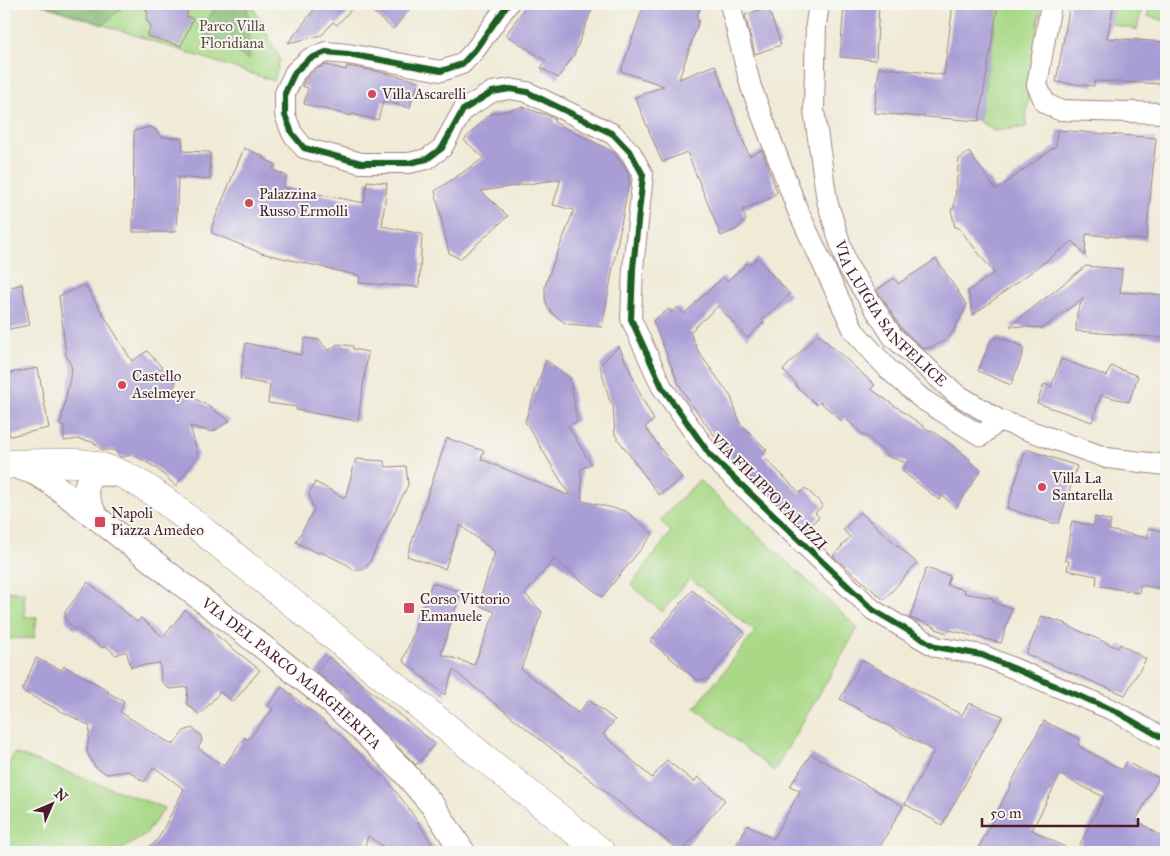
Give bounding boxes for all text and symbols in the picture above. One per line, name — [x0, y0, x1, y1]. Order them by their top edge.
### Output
park label: Parco Villa Floridiana — [199, 17, 266, 52]
place label: Villa Ascarelli — [381, 85, 466, 103]
marker: Villa Ascarelli — [366, 88, 378, 100]
place label: Palazzina Russo Ermolli — [259, 185, 348, 220]
marker: Palazzina Russo Ermolli — [243, 197, 255, 209]
street label: VIA LUIGIA SANFELICE — [831, 237, 951, 390]
place label: Castello Aselmeyer — [131, 367, 196, 402]
marker: Castello Aselmeyer — [116, 379, 128, 391]
street label: VIA FILIPPO PALIZZI — [707, 430, 831, 554]
place label: Villa La Santarella — [1051, 469, 1114, 504]
marker: Villa La Santarella — [1036, 481, 1048, 493]
place label: Napoli Piazza Amedeo — [111, 504, 204, 539]
marker: Napoli Piazza Amedeo — [93, 515, 107, 529]
place label: Corso Vittorio Emanuele — [420, 590, 510, 625]
street label: VIA DEL PARCO MARGHERITA — [197, 593, 385, 753]
marker: Corso Vittorio Emanuele — [402, 601, 416, 615]
north arrow — [28, 778, 78, 828]
text: N — [51, 785, 71, 805]
scale bar — [982, 796, 1139, 828]
text: 50 m — [990, 804, 1022, 822]

